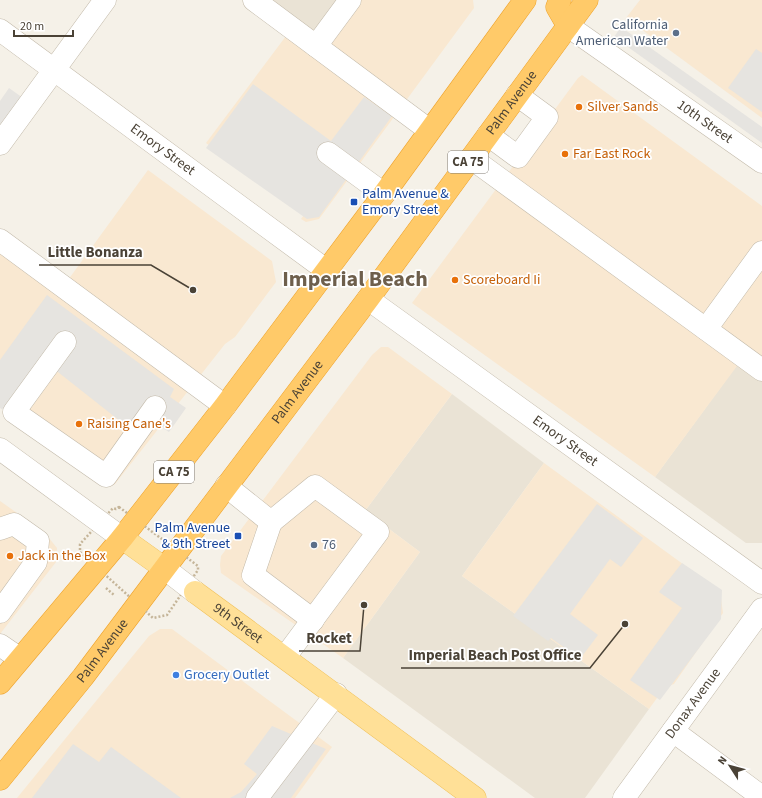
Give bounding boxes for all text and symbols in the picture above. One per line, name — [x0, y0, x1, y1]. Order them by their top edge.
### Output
scale bar — [14, 12, 73, 38]
place label: California American Water — [576, 15, 668, 51]
text: 20 m — [20, 18, 44, 35]
marker: California American Water — [671, 28, 681, 38]
street label: Palm Avenue — [481, 66, 542, 139]
street label: 10th Street — [673, 95, 737, 149]
place label: Silver Sands — [587, 97, 659, 117]
marker: Silver Sands — [574, 102, 584, 112]
street label: Emory Street — [126, 119, 200, 181]
place label: Far East Rock — [573, 144, 651, 164]
marker: Far East Rock — [560, 149, 570, 159]
road number: CA 75 — [448, 151, 488, 173]
place label: Palm Avenue & Emory Street — [362, 184, 449, 220]
marker: Palm Avenue & Emory Street — [349, 197, 359, 207]
callout: Little Bonanza — [39, 238, 151, 265]
text: Little Bonanza — [47, 242, 143, 263]
district label: Imperial Beach — [282, 263, 428, 295]
place label: Scoreboard Ii — [463, 270, 540, 290]
marker: Scoreboard Ii — [450, 275, 460, 285]
street label: Palm Avenue — [267, 356, 328, 428]
street label: Emory Street — [528, 411, 602, 472]
place label: Raising Cane's — [87, 414, 171, 434]
marker: Raising Cane's — [74, 419, 84, 429]
road number: CA 75 — [154, 461, 194, 483]
place label: Palm Avenue & 9th Street — [154, 518, 230, 554]
marker: Palm Avenue & 9th Street — [233, 531, 243, 541]
place label: 76 — [322, 535, 336, 555]
marker: 76 — [309, 540, 319, 550]
place label: Jack in the Box — [18, 546, 106, 566]
marker: Jack in the Box — [5, 551, 15, 561]
street label: 9th Street — [209, 598, 267, 649]
street label: Palm Avenue — [72, 615, 133, 687]
callout: Rocket — [299, 624, 360, 651]
text: Rocket — [306, 628, 352, 649]
callout: Imperial Beach Post Office — [401, 641, 590, 668]
text: Imperial Beach Post Office — [409, 645, 582, 666]
street label: Donax Avenue — [660, 664, 726, 743]
place label: Grocery Outlet — [184, 665, 270, 685]
marker: Grocery Outlet — [171, 670, 181, 680]
north arrow — [710, 746, 750, 786]
text: N — [714, 753, 731, 768]

